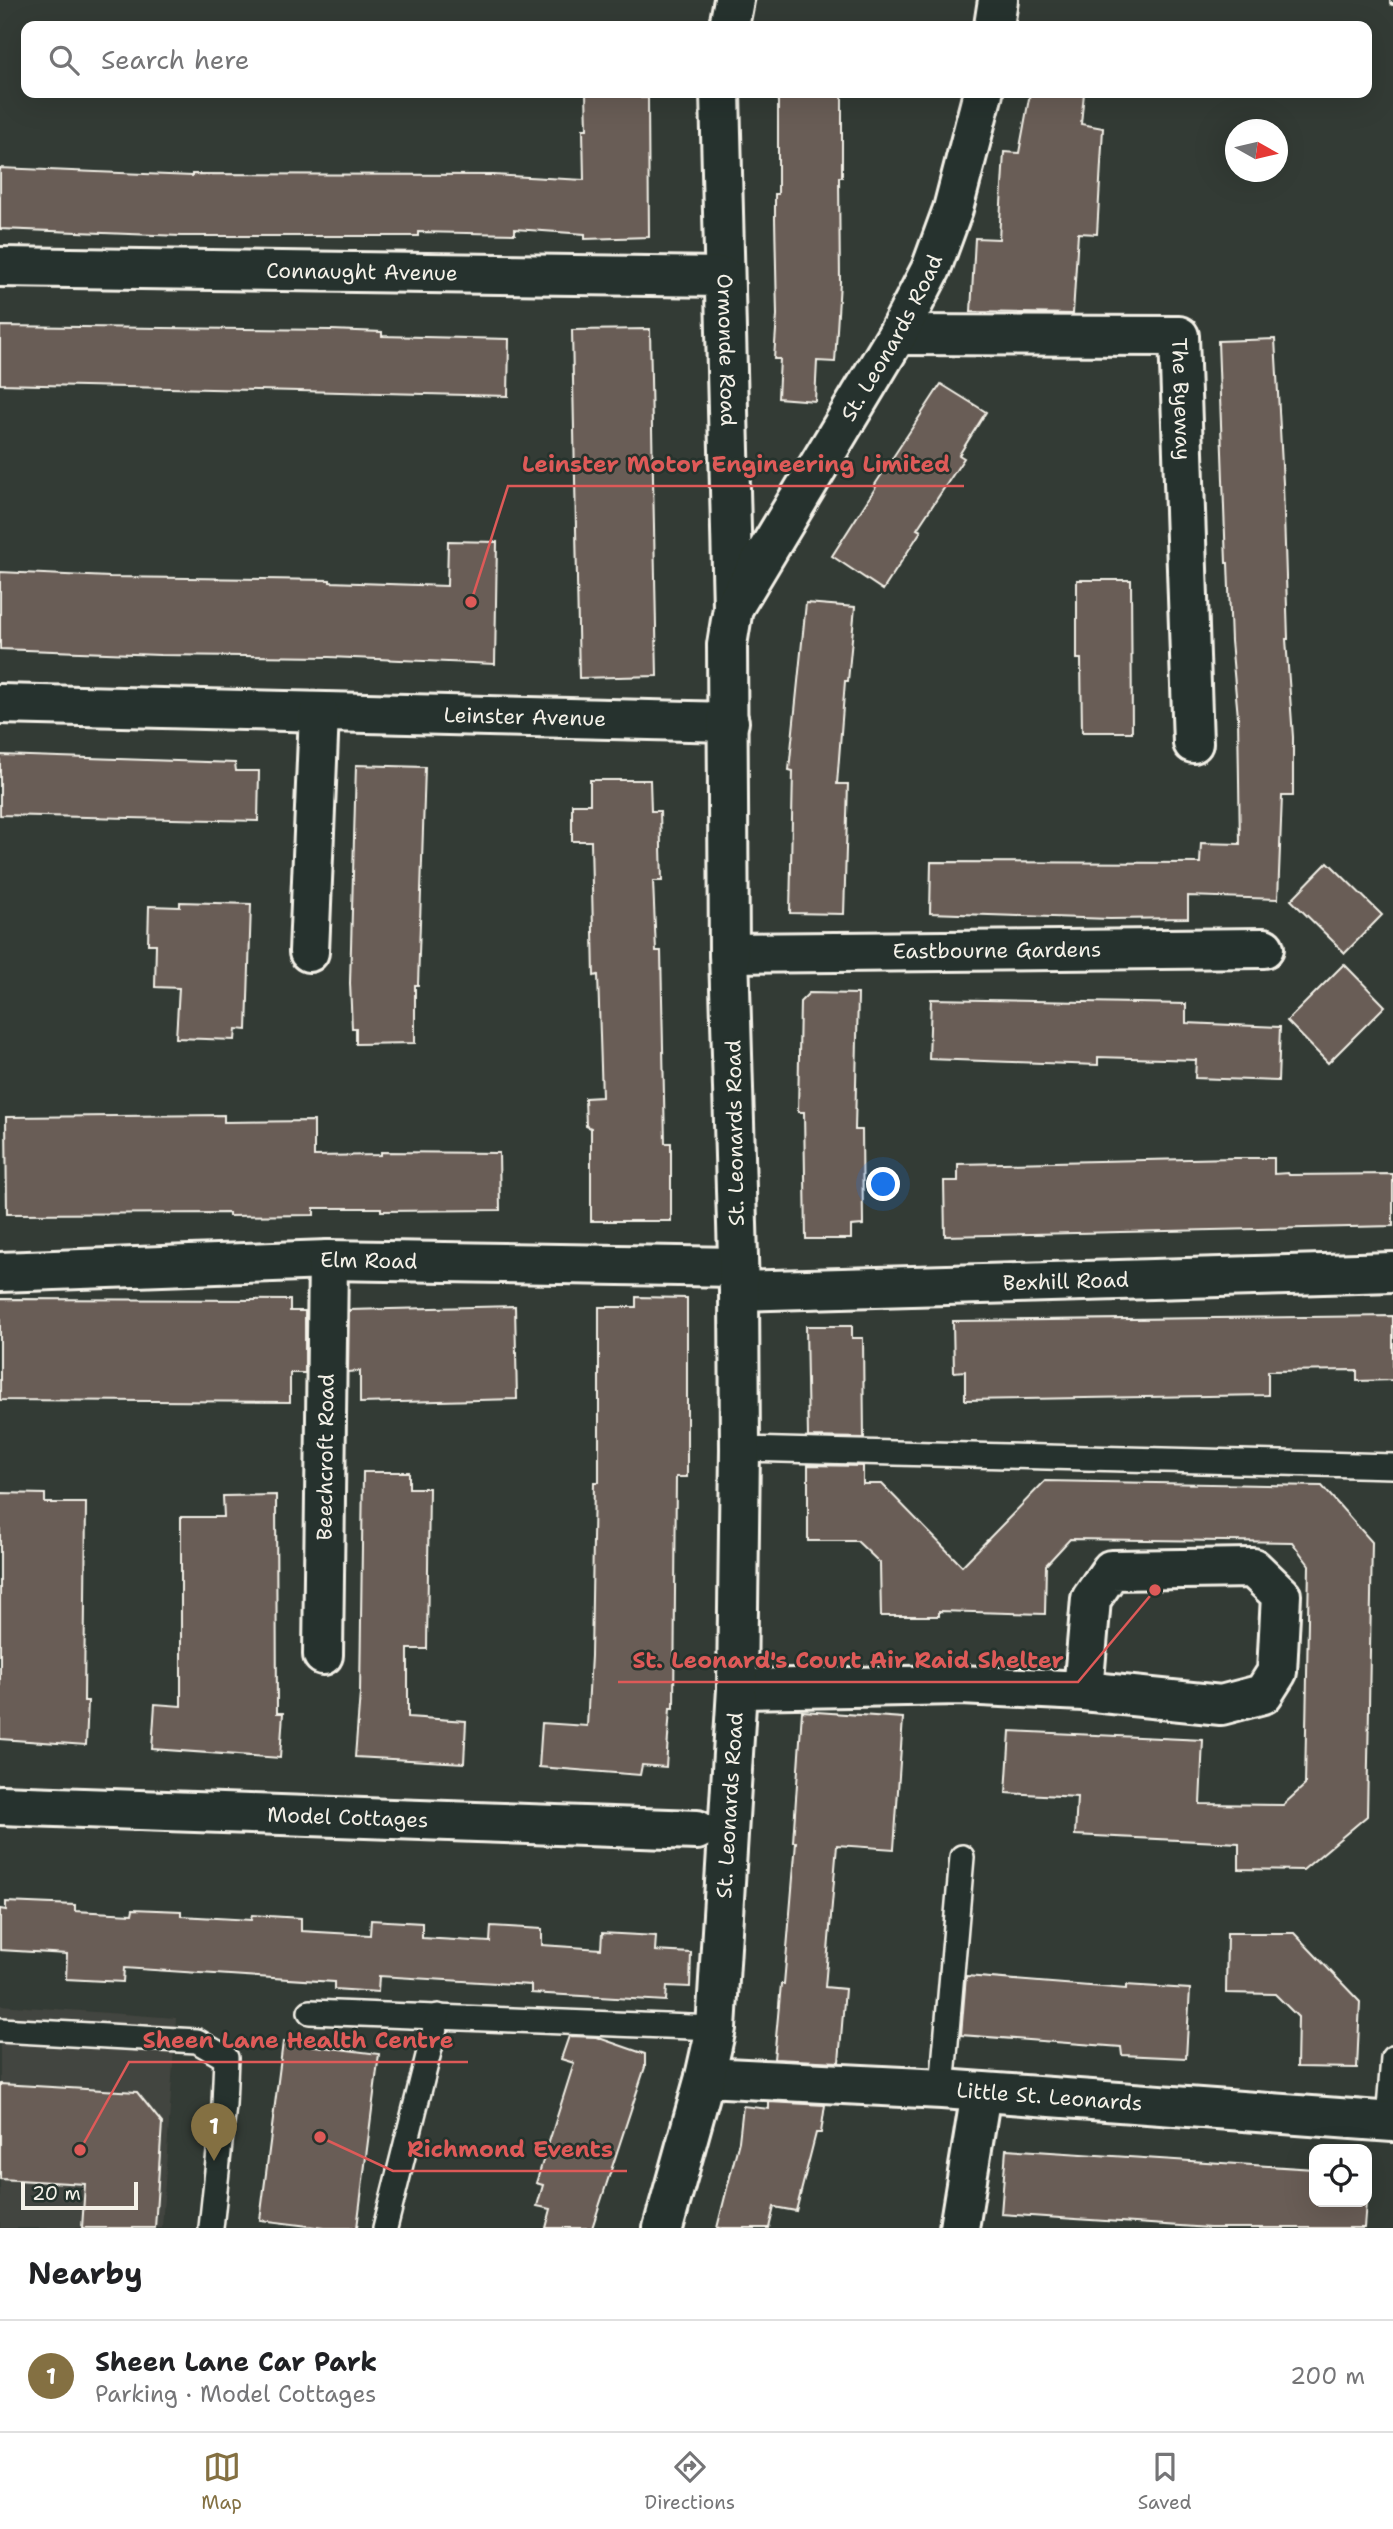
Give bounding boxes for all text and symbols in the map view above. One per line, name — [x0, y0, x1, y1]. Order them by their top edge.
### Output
search box — [21, 21, 1372, 98]
icon: search — [45, 41, 83, 79]
text: Search here — [101, 42, 250, 77]
north arrow — [1225, 119, 1288, 182]
street label: St. Leonards Road — [835, 251, 949, 426]
street label: Connaught Avenue — [266, 257, 458, 287]
street label: Ormonde Road — [711, 273, 742, 427]
street label: The Byeway — [1165, 337, 1197, 461]
callout: Leinster Motor Engineering Limited — [508, 442, 964, 486]
text: Leinster Motor Engineering Limited — [522, 449, 950, 479]
street label: Leinster Avenue — [443, 701, 606, 733]
street label: Eastbourne Gardens — [893, 936, 1101, 965]
street label: St. Leonards Road — [719, 1040, 751, 1226]
your location — [866, 1167, 900, 1201]
street label: Elm Road — [320, 1246, 418, 1276]
street label: Bexhill Road — [1002, 1266, 1129, 1297]
street label: Beechcroft Road — [310, 1373, 341, 1541]
callout: St. Leonard's Court Air Raid Shelter — [618, 1638, 1078, 1682]
text: St. Leonard's Court Air Raid Shelter — [632, 1645, 1064, 1675]
street label: St. Leonards Road — [710, 1711, 750, 1899]
street label: Model Cottages — [267, 1801, 429, 1834]
callout: Sheen Lane Health Centre — [129, 2018, 468, 2062]
text: Sheen Lane Health Centre — [142, 2025, 454, 2055]
street label: Little St. Leonards — [956, 2076, 1143, 2118]
pin: 1 — [191, 2103, 237, 2161]
callout: Richmond Events — [393, 2127, 627, 2171]
text: Richmond Events — [407, 2134, 613, 2164]
map controls — [1309, 2144, 1372, 2207]
button: locate — [1309, 2144, 1372, 2207]
scale bar — [21, 2179, 138, 2211]
text: 20 m — [32, 2181, 81, 2206]
text: Nearby — [28, 2253, 143, 2294]
text: Sheen Lane Car Park — [95, 2344, 377, 2379]
text: 1 — [46, 2361, 56, 2391]
text: 200 m — [1290, 2361, 1365, 2391]
text: Parking · Model Cottages — [95, 2379, 376, 2409]
tab: Map — [201, 2448, 242, 2515]
tab: Directions — [645, 2448, 735, 2515]
tab: Saved — [1138, 2448, 1192, 2515]

